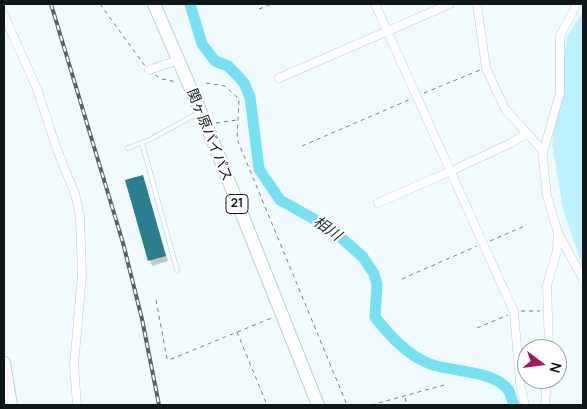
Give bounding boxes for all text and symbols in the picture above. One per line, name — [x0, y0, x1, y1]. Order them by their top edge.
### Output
street label: 関ヶ原バイパス — [183, 86, 235, 184]
road number: 21 — [226, 194, 248, 213]
water label: 相川 — [310, 213, 344, 245]
north arrow — [517, 339, 567, 389]
text: N — [546, 360, 566, 375]

